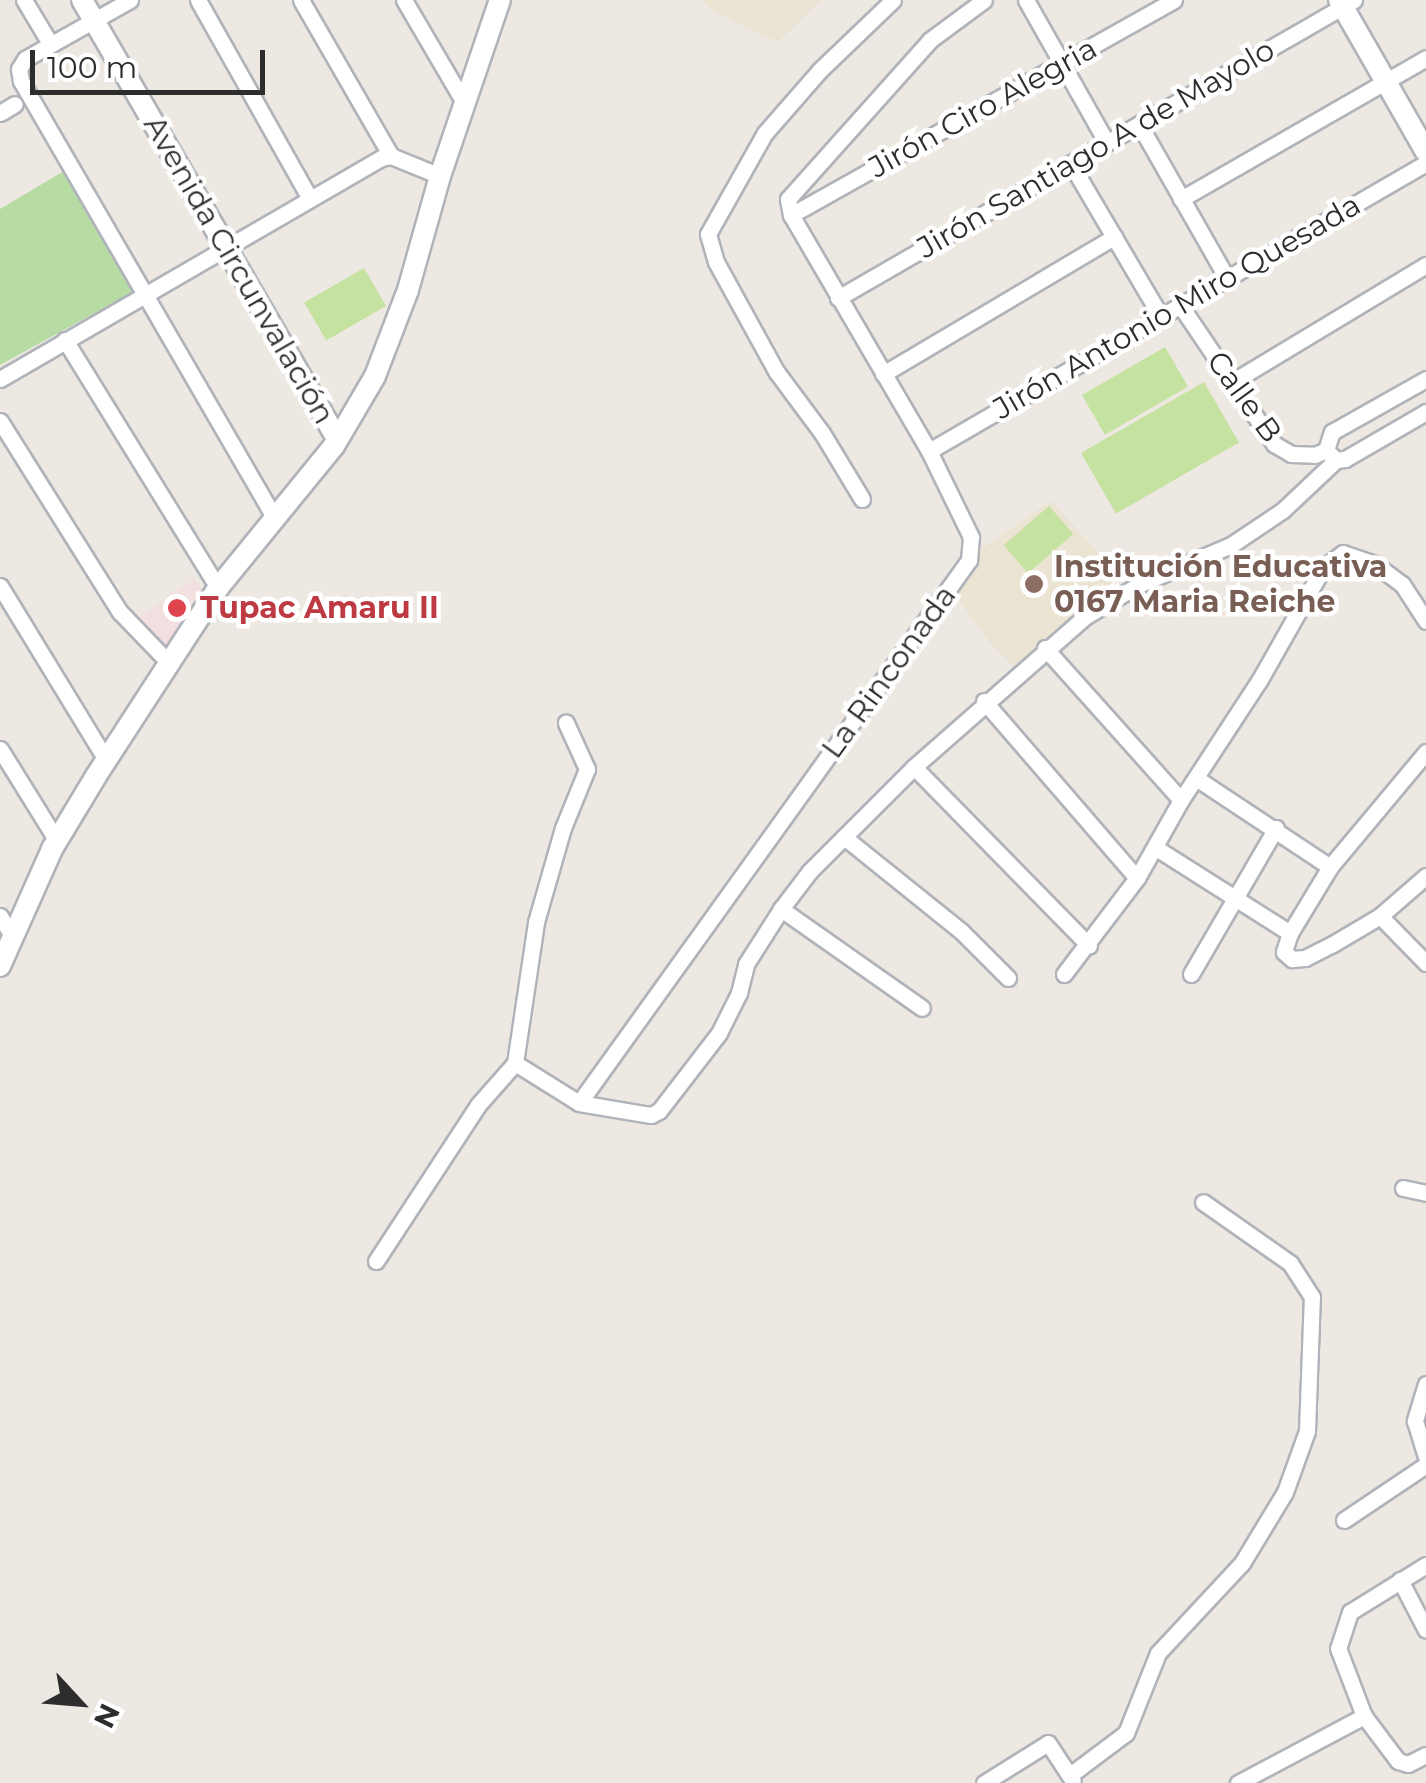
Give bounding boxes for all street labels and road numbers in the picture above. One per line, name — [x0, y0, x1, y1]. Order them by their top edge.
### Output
street label: Jirón Ciro Alegria — [863, 30, 1103, 186]
street label: Jirón Santiago A de Mayolo — [911, 32, 1281, 266]
street label: Avenida Circunvalación — [136, 109, 342, 431]
street label: Jirón Antonio Miro Quesada — [987, 187, 1367, 427]
street label: Calle B — [1199, 345, 1289, 449]
street label: La Rinconada — [814, 579, 964, 765]

